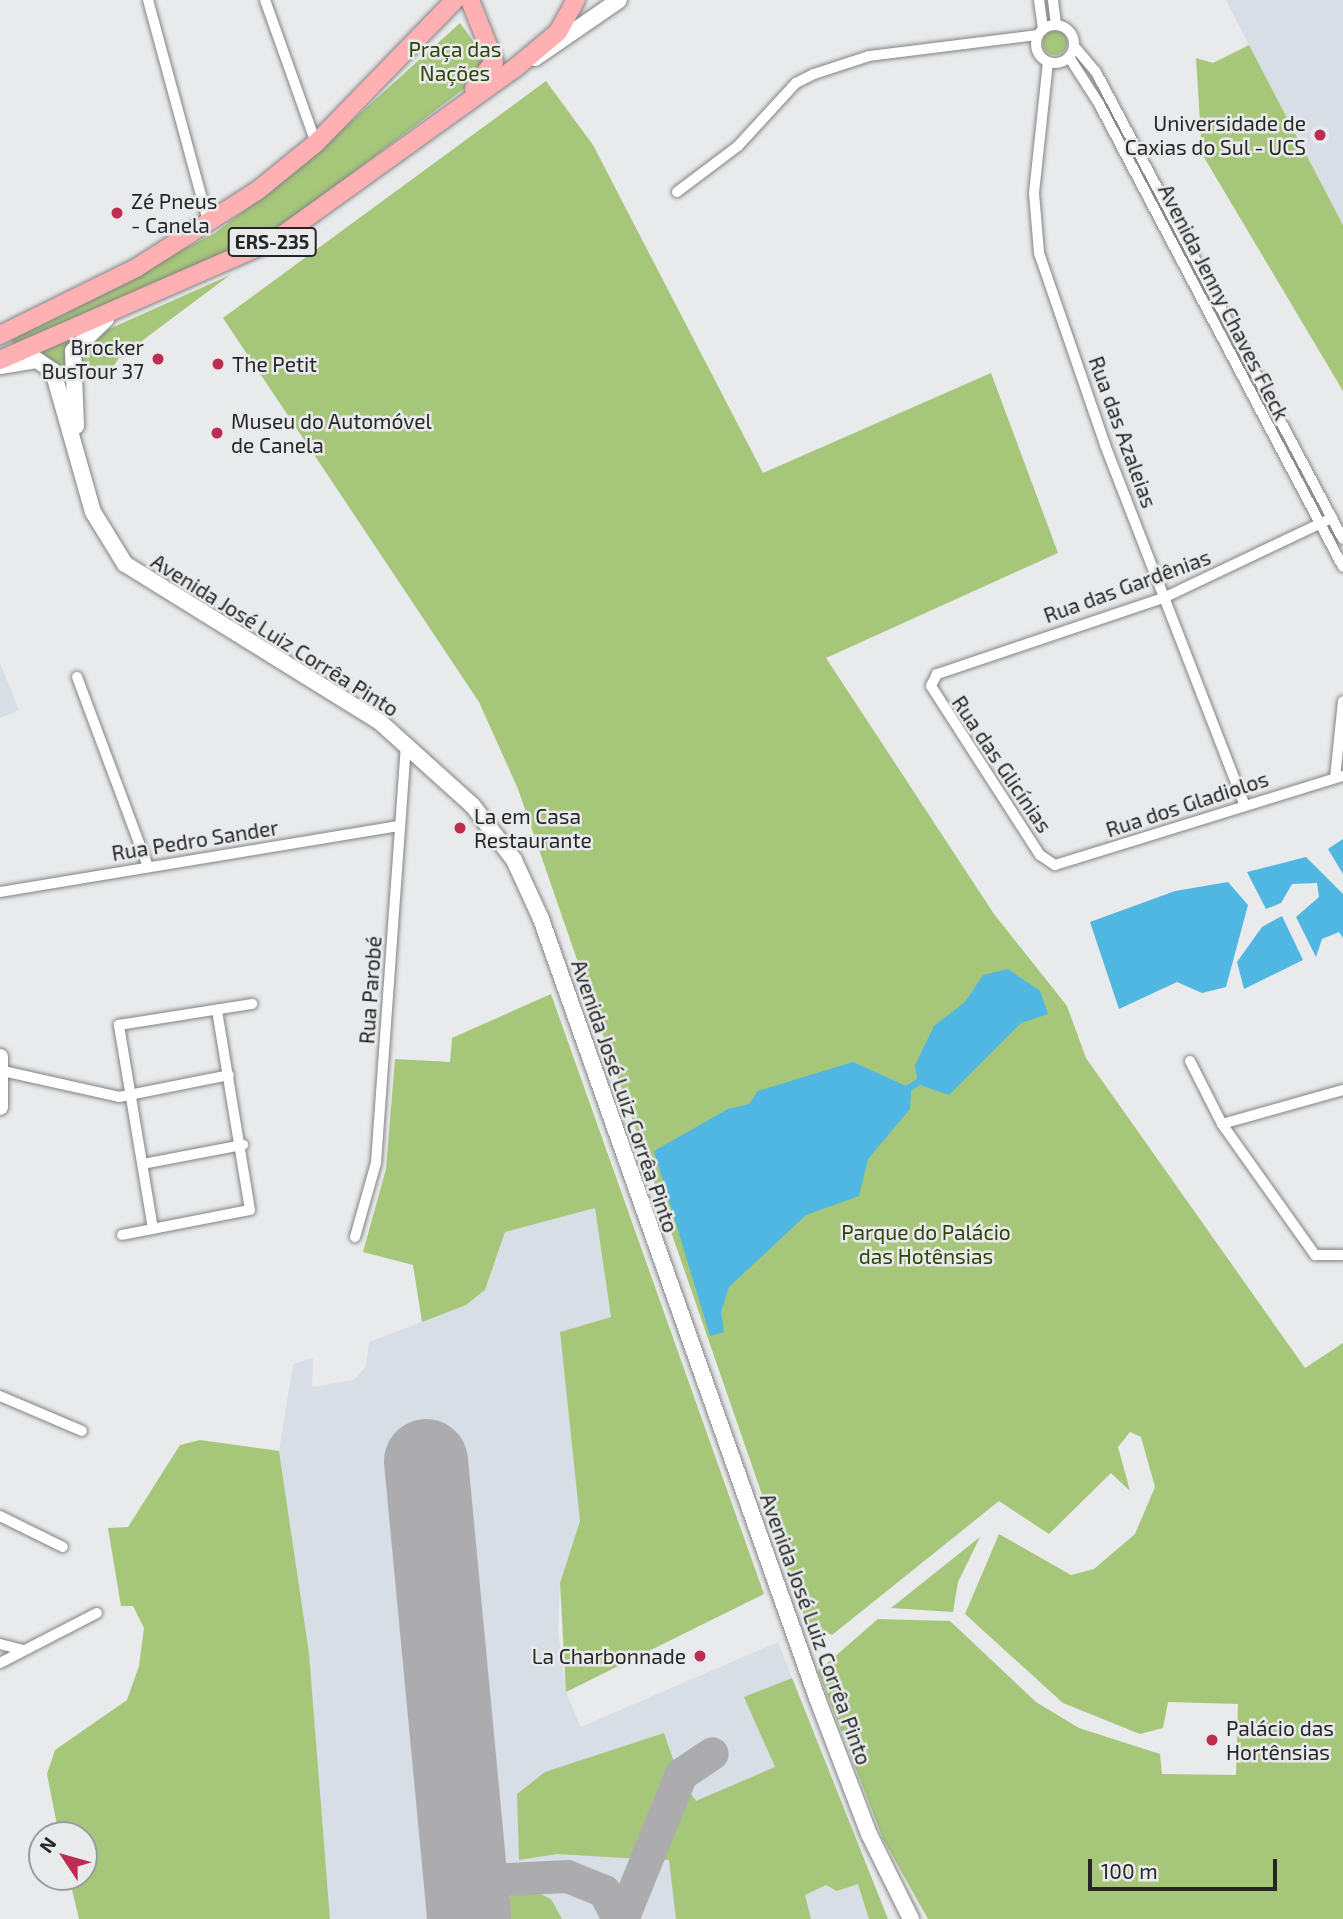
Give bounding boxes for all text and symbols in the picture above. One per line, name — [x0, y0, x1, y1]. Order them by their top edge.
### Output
park label: Praça das Nações — [408, 36, 502, 86]
place label: Universidade de Caxias do Sul - UCS — [1124, 110, 1306, 160]
marker: Universidade de Caxias do Sul - UCS — [1312, 127, 1328, 143]
street label: Avenida Jenny Chaves Fleck — [1153, 179, 1295, 425]
place label: Zé Pneus - Canela — [131, 188, 217, 238]
marker: Zé Pneus - Canela — [109, 205, 125, 221]
road number: ERS-235 — [226, 226, 318, 258]
place label: Brocker BusTour 37 — [41, 334, 144, 384]
marker: Brocker BusTour 37 — [150, 351, 166, 367]
place label: The Petit — [232, 351, 317, 377]
street label: Rua das Azaleias — [1084, 352, 1162, 512]
marker: The Petit — [210, 356, 226, 372]
place label: Museu do Automóvel de Canela — [231, 408, 432, 458]
marker: Museu do Automóvel de Canela — [209, 425, 225, 441]
street label: Rua das Gardênias — [1040, 544, 1214, 628]
street label: Avenida José Luiz Corrêa Pinto — [146, 548, 404, 722]
street label: Rua das Glicínias — [947, 691, 1057, 837]
street label: Rua dos Gladiolos — [1103, 766, 1271, 842]
place label: La em Casa Restaurante — [474, 803, 592, 853]
street label: Rua Pedro Sander — [110, 814, 280, 866]
marker: La em Casa Restaurante — [452, 820, 468, 836]
street label: Rua Parobé — [354, 935, 386, 1045]
street label: Avenida José Luiz Corrêa Pinto — [566, 956, 684, 1236]
park label: Parque do Palácio das Hotênsias — [841, 1219, 1011, 1269]
street label: Avenida José Luiz Corrêa Pinto — [755, 1490, 877, 1768]
place label: La Charbonnade — [532, 1643, 686, 1669]
marker: La Charbonnade — [692, 1648, 708, 1664]
place label: Palácio das Hortênsias — [1226, 1715, 1334, 1765]
marker: Palácio das Hortênsias — [1204, 1732, 1220, 1748]
north arrow — [28, 1821, 98, 1891]
text: N — [34, 1832, 61, 1857]
scale bar — [1091, 1846, 1280, 1890]
text: 100 m — [1101, 1858, 1158, 1883]

